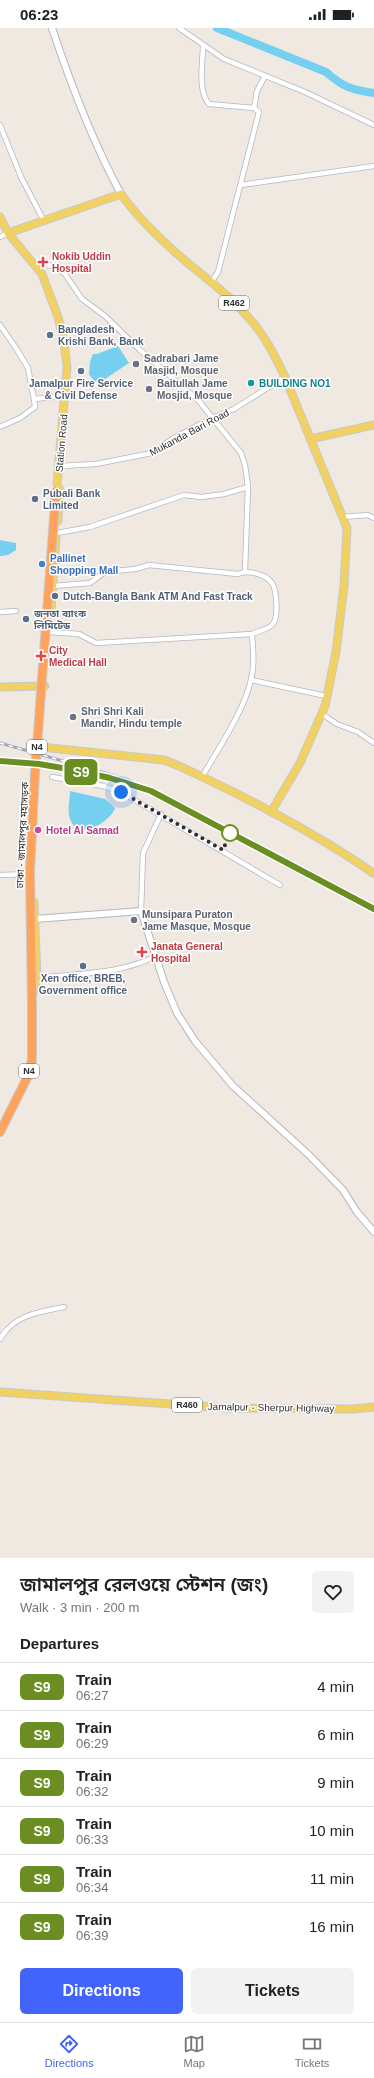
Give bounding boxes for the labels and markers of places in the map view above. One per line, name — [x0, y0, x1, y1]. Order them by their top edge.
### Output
place label: Nokib Uddin Hospital — [52, 251, 111, 274]
marker: Nokib Uddin Hospital — [37, 256, 49, 268]
place label: Bangladesh Krishi Bank, Bank — [58, 324, 144, 347]
marker: Bangladesh Krishi Bank, Bank — [45, 330, 55, 340]
place label: Sadrabari Jame Masjid, Mosque — [144, 353, 219, 376]
marker: Sadrabari Jame Masjid, Mosque — [131, 359, 141, 369]
marker: Jamalpur Fire Service & Civil Defense — [76, 366, 86, 376]
place label: Jamalpur Fire Service & Civil Defense — [29, 378, 133, 401]
place label: Baitullah Jame Mosjid, Mosque — [157, 378, 232, 401]
marker: BUILDING NO1 — [246, 378, 256, 388]
place label: BUILDING NO1 — [259, 378, 331, 389]
marker: Baitullah Jame Mosjid, Mosque — [144, 384, 154, 394]
place label: Pubali Bank Limited — [43, 488, 101, 511]
marker: Pubali Bank Limited — [30, 494, 40, 504]
place label: Pallinet Shopping Mall — [50, 553, 119, 576]
marker: Pallinet Shopping Mall — [37, 559, 47, 569]
marker: Dutch-Bangla Bank ATM And Fast Track — [50, 591, 60, 601]
place label: Dutch-Bangla Bank ATM And Fast Track — [63, 591, 253, 602]
place label: জনতা ব্যাংক লিমিটেড — [33, 608, 87, 631]
marker: জনতা ব্যাংক লিমিটেড — [21, 614, 31, 624]
place label: City Medical Hall — [49, 645, 107, 668]
marker: City Medical Hall — [36, 651, 46, 661]
place label: Shri Shri Kali Mandir, Hindu temple — [81, 706, 183, 729]
marker: Shri Shri Kali Mandir, Hindu temple — [68, 712, 78, 722]
unlabelled marker — [221, 824, 239, 842]
marker: Hotel Al Samad — [33, 825, 43, 835]
place label: Hotel Al Samad — [46, 825, 119, 836]
place label: Munsipara Puraton Jame Masque, Mosque — [142, 909, 251, 932]
marker: Munsipara Puraton Jame Masque, Mosque — [129, 915, 139, 925]
place label: Janata General Hospital — [151, 941, 223, 964]
marker: Janata General Hospital — [136, 946, 148, 958]
marker: Xen office, BREB, Government office — [78, 961, 88, 971]
place label: Xen office, BREB, Government office — [39, 973, 128, 996]

